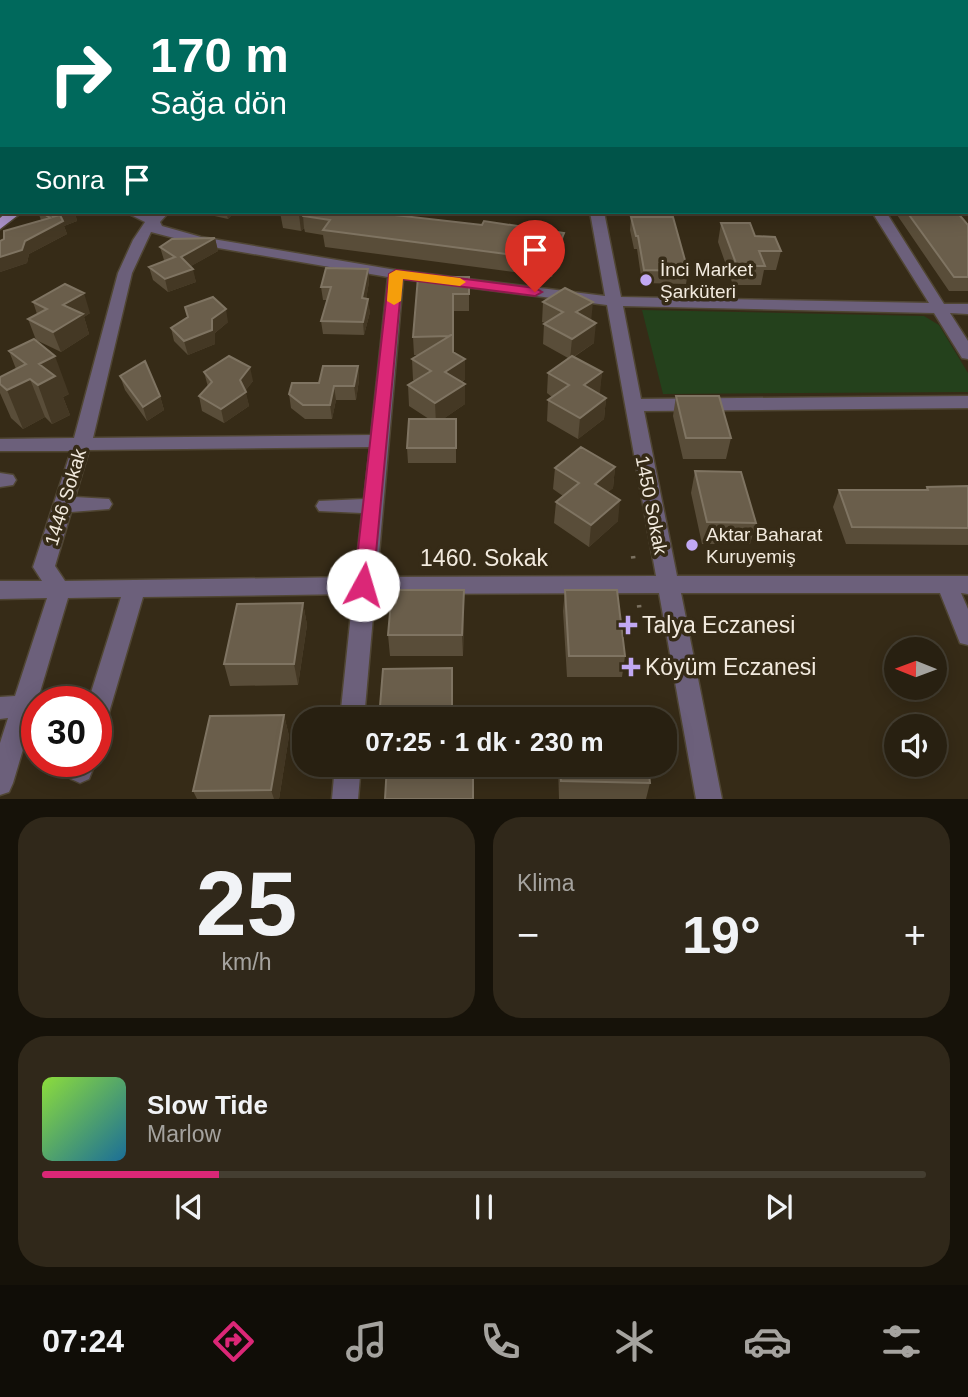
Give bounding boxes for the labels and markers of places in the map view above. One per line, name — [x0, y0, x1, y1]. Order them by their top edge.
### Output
pin — [505, 220, 565, 292]
place label: İnci Market Şarküteri — [660, 259, 754, 302]
marker: İnci Market Şarküteri — [638, 272, 654, 288]
place label: Aktar Baharat Kuruyemiş — [706, 524, 823, 567]
marker: Aktar Baharat Kuruyemiş — [684, 537, 700, 553]
place label: Talya Eczanesi — [642, 612, 795, 638]
marker: Talya Eczanesi — [620, 617, 636, 633]
place label: Köyüm Eczanesi — [645, 654, 816, 680]
marker: Köyüm Eczanesi — [623, 659, 639, 675]

